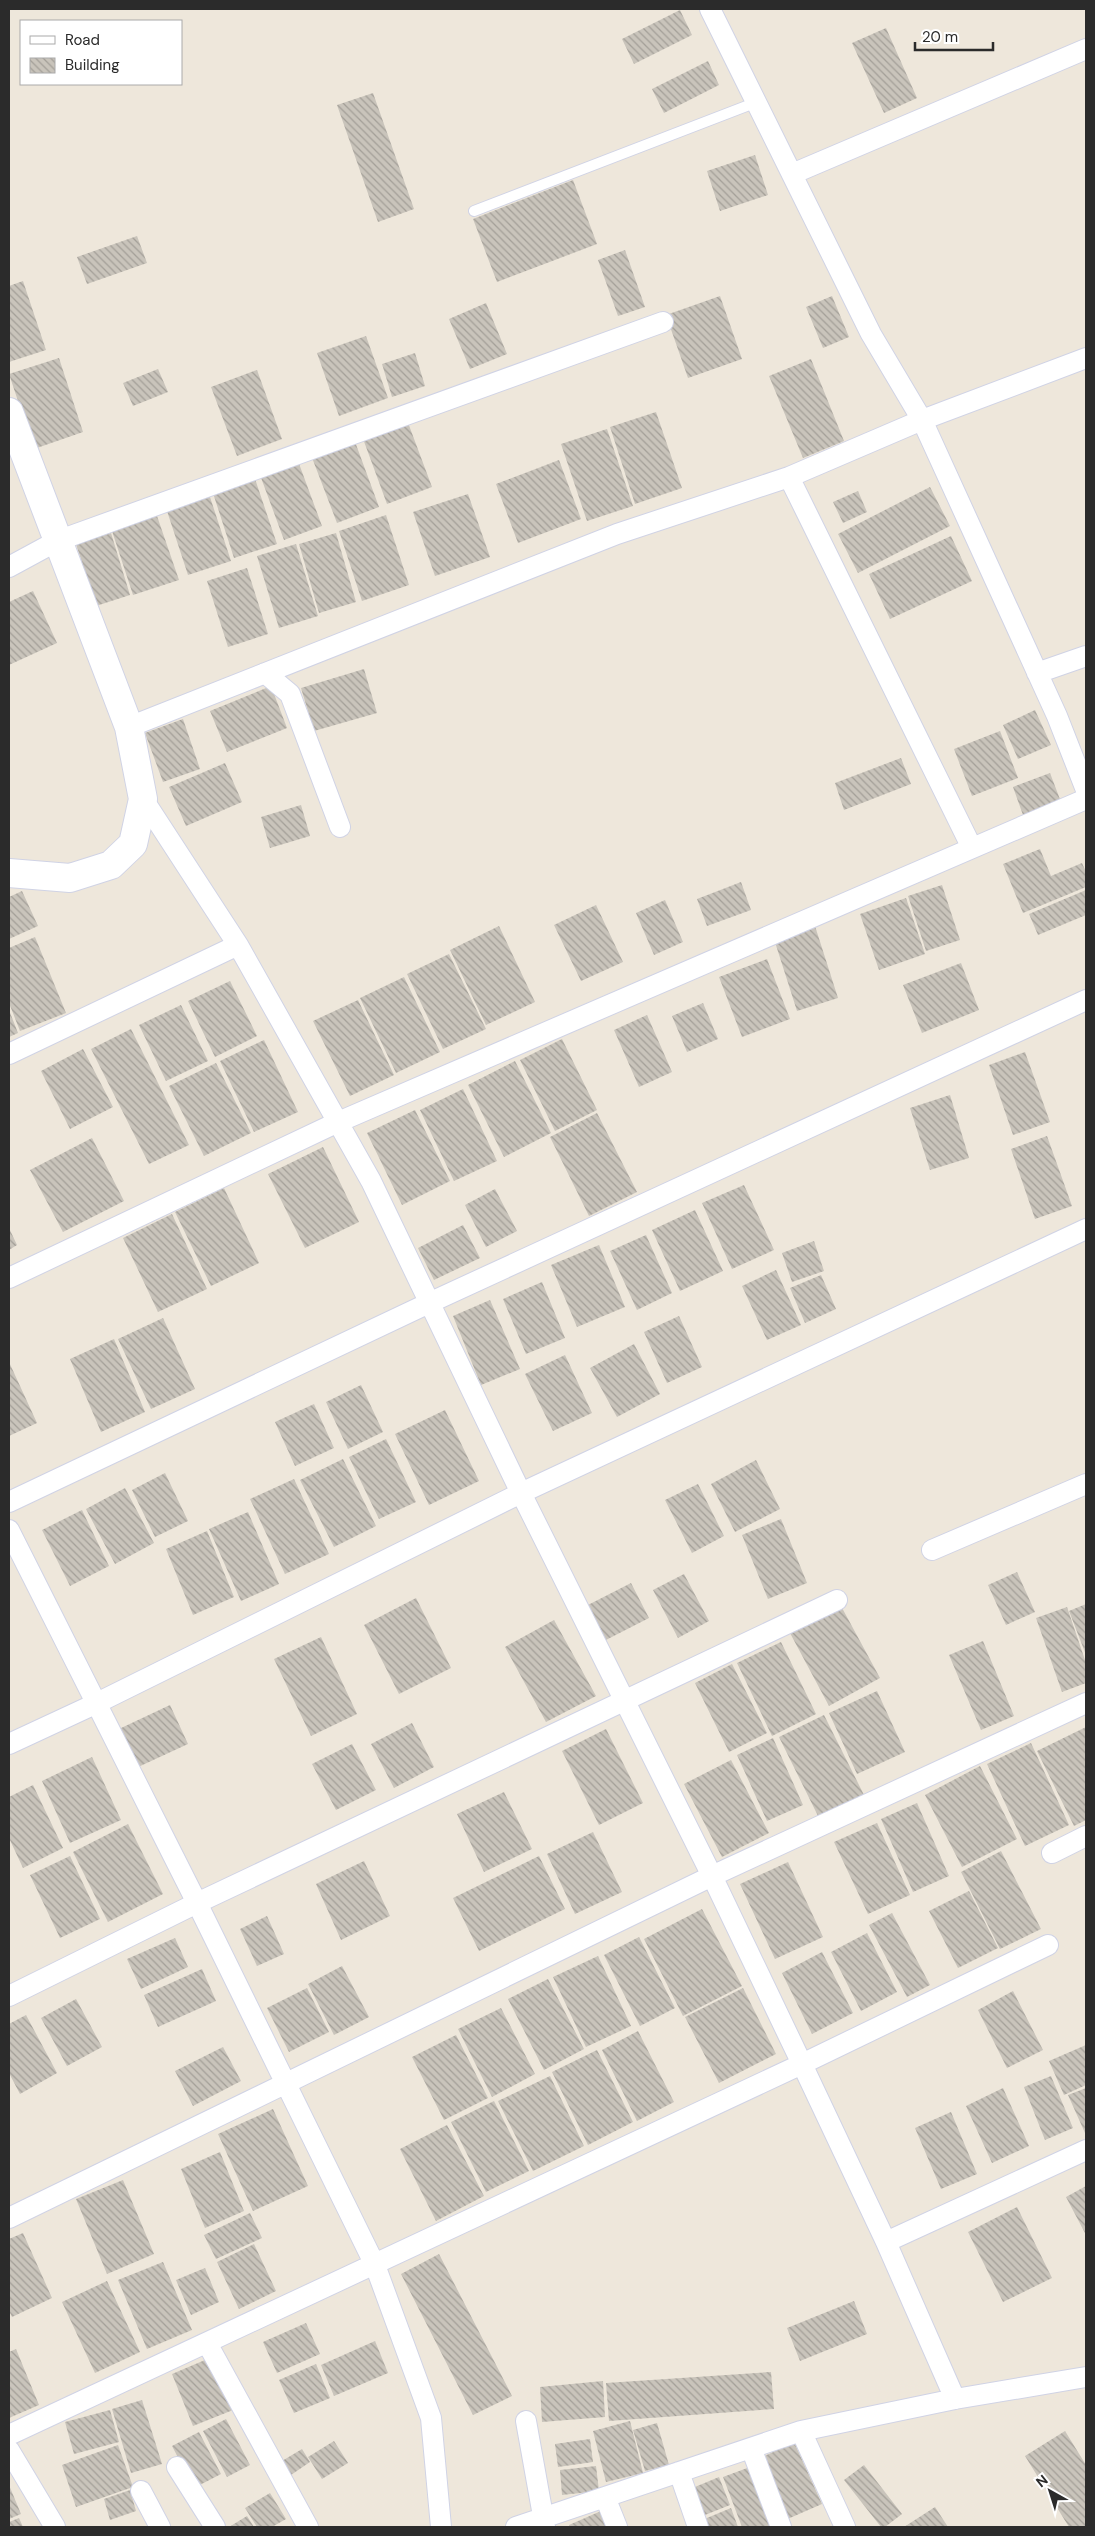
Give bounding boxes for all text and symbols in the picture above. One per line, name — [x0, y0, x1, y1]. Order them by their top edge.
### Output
legend — [20, 20, 182, 85]
scale bar — [915, 20, 992, 52]
text: 20 m — [922, 27, 958, 47]
text: Road — [65, 30, 100, 50]
text: Building — [65, 55, 120, 75]
north arrow — [1025, 2466, 1075, 2516]
text: N — [1032, 2471, 1051, 2491]

